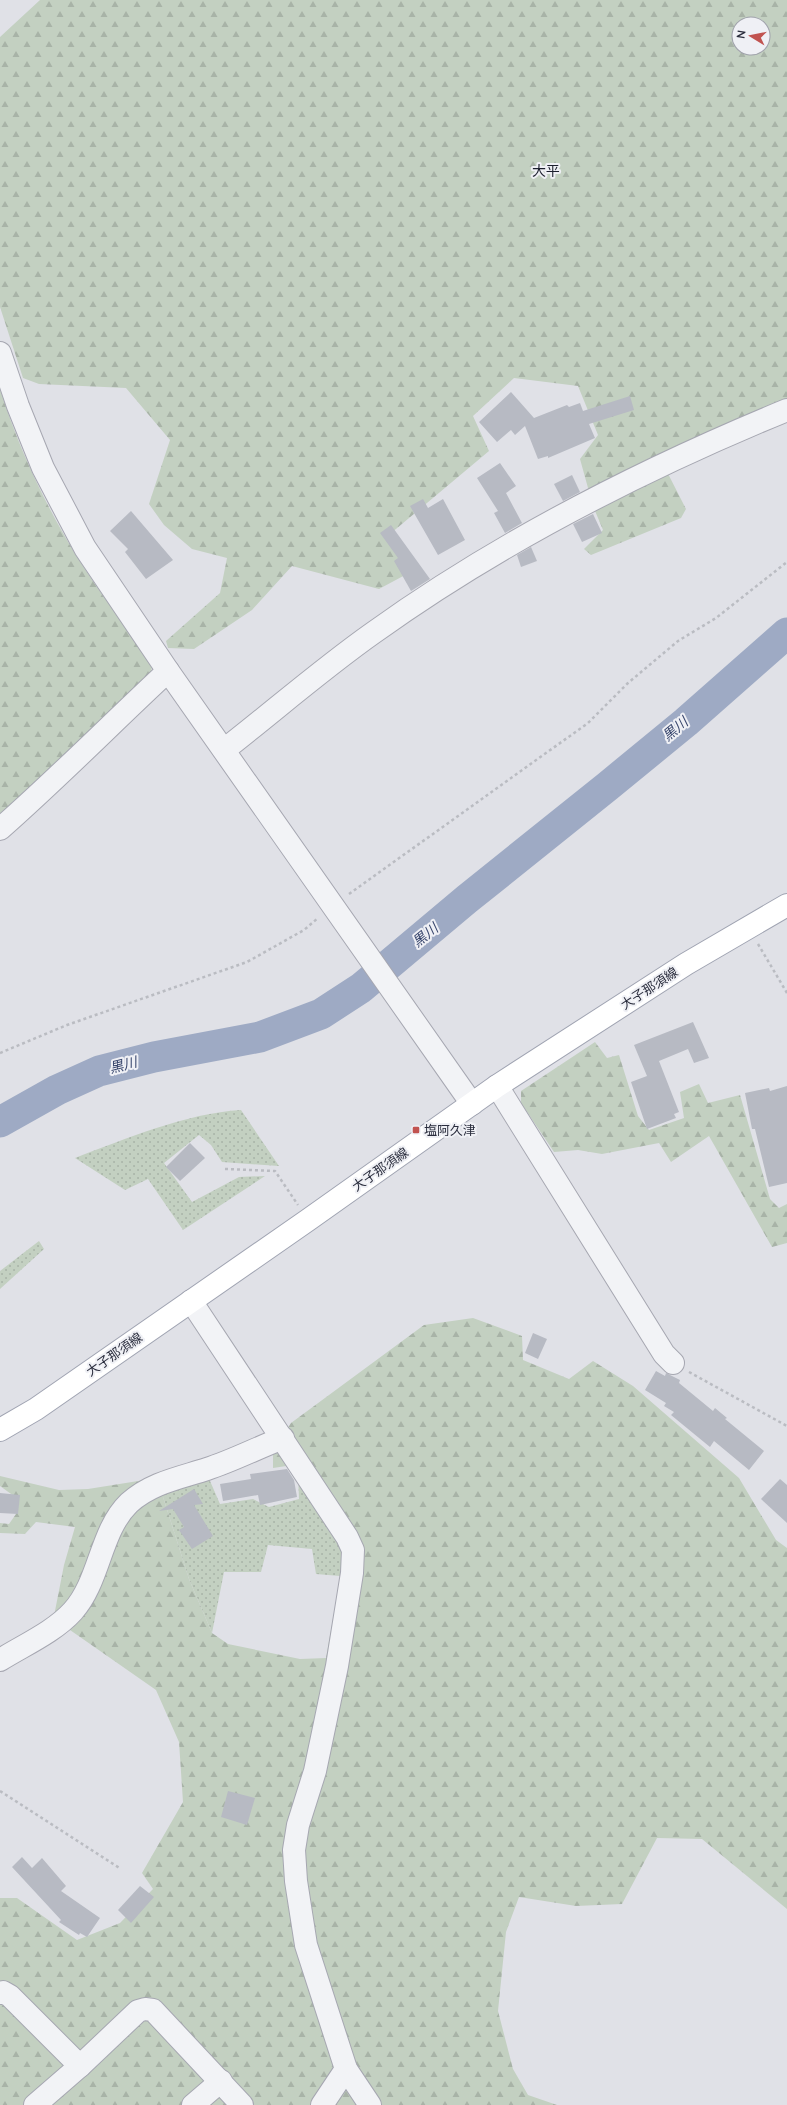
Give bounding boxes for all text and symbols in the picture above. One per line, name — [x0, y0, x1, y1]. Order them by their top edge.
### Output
north arrow — [731, 16, 771, 56]
text: N — [734, 29, 748, 39]
district label: 大平 — [532, 162, 560, 179]
water label: 黒川 — [658, 712, 692, 744]
water label: 黒川 — [408, 918, 442, 950]
street label: 大子那須線 — [617, 964, 681, 1012]
water label: 黒川 — [107, 1052, 140, 1076]
place label: 塩阿久津 — [424, 1122, 476, 1138]
marker: 塩阿久津 — [411, 1125, 421, 1135]
street label: 大子那須線 — [349, 1144, 411, 1194]
street label: 大子那須線 — [83, 1329, 145, 1379]

